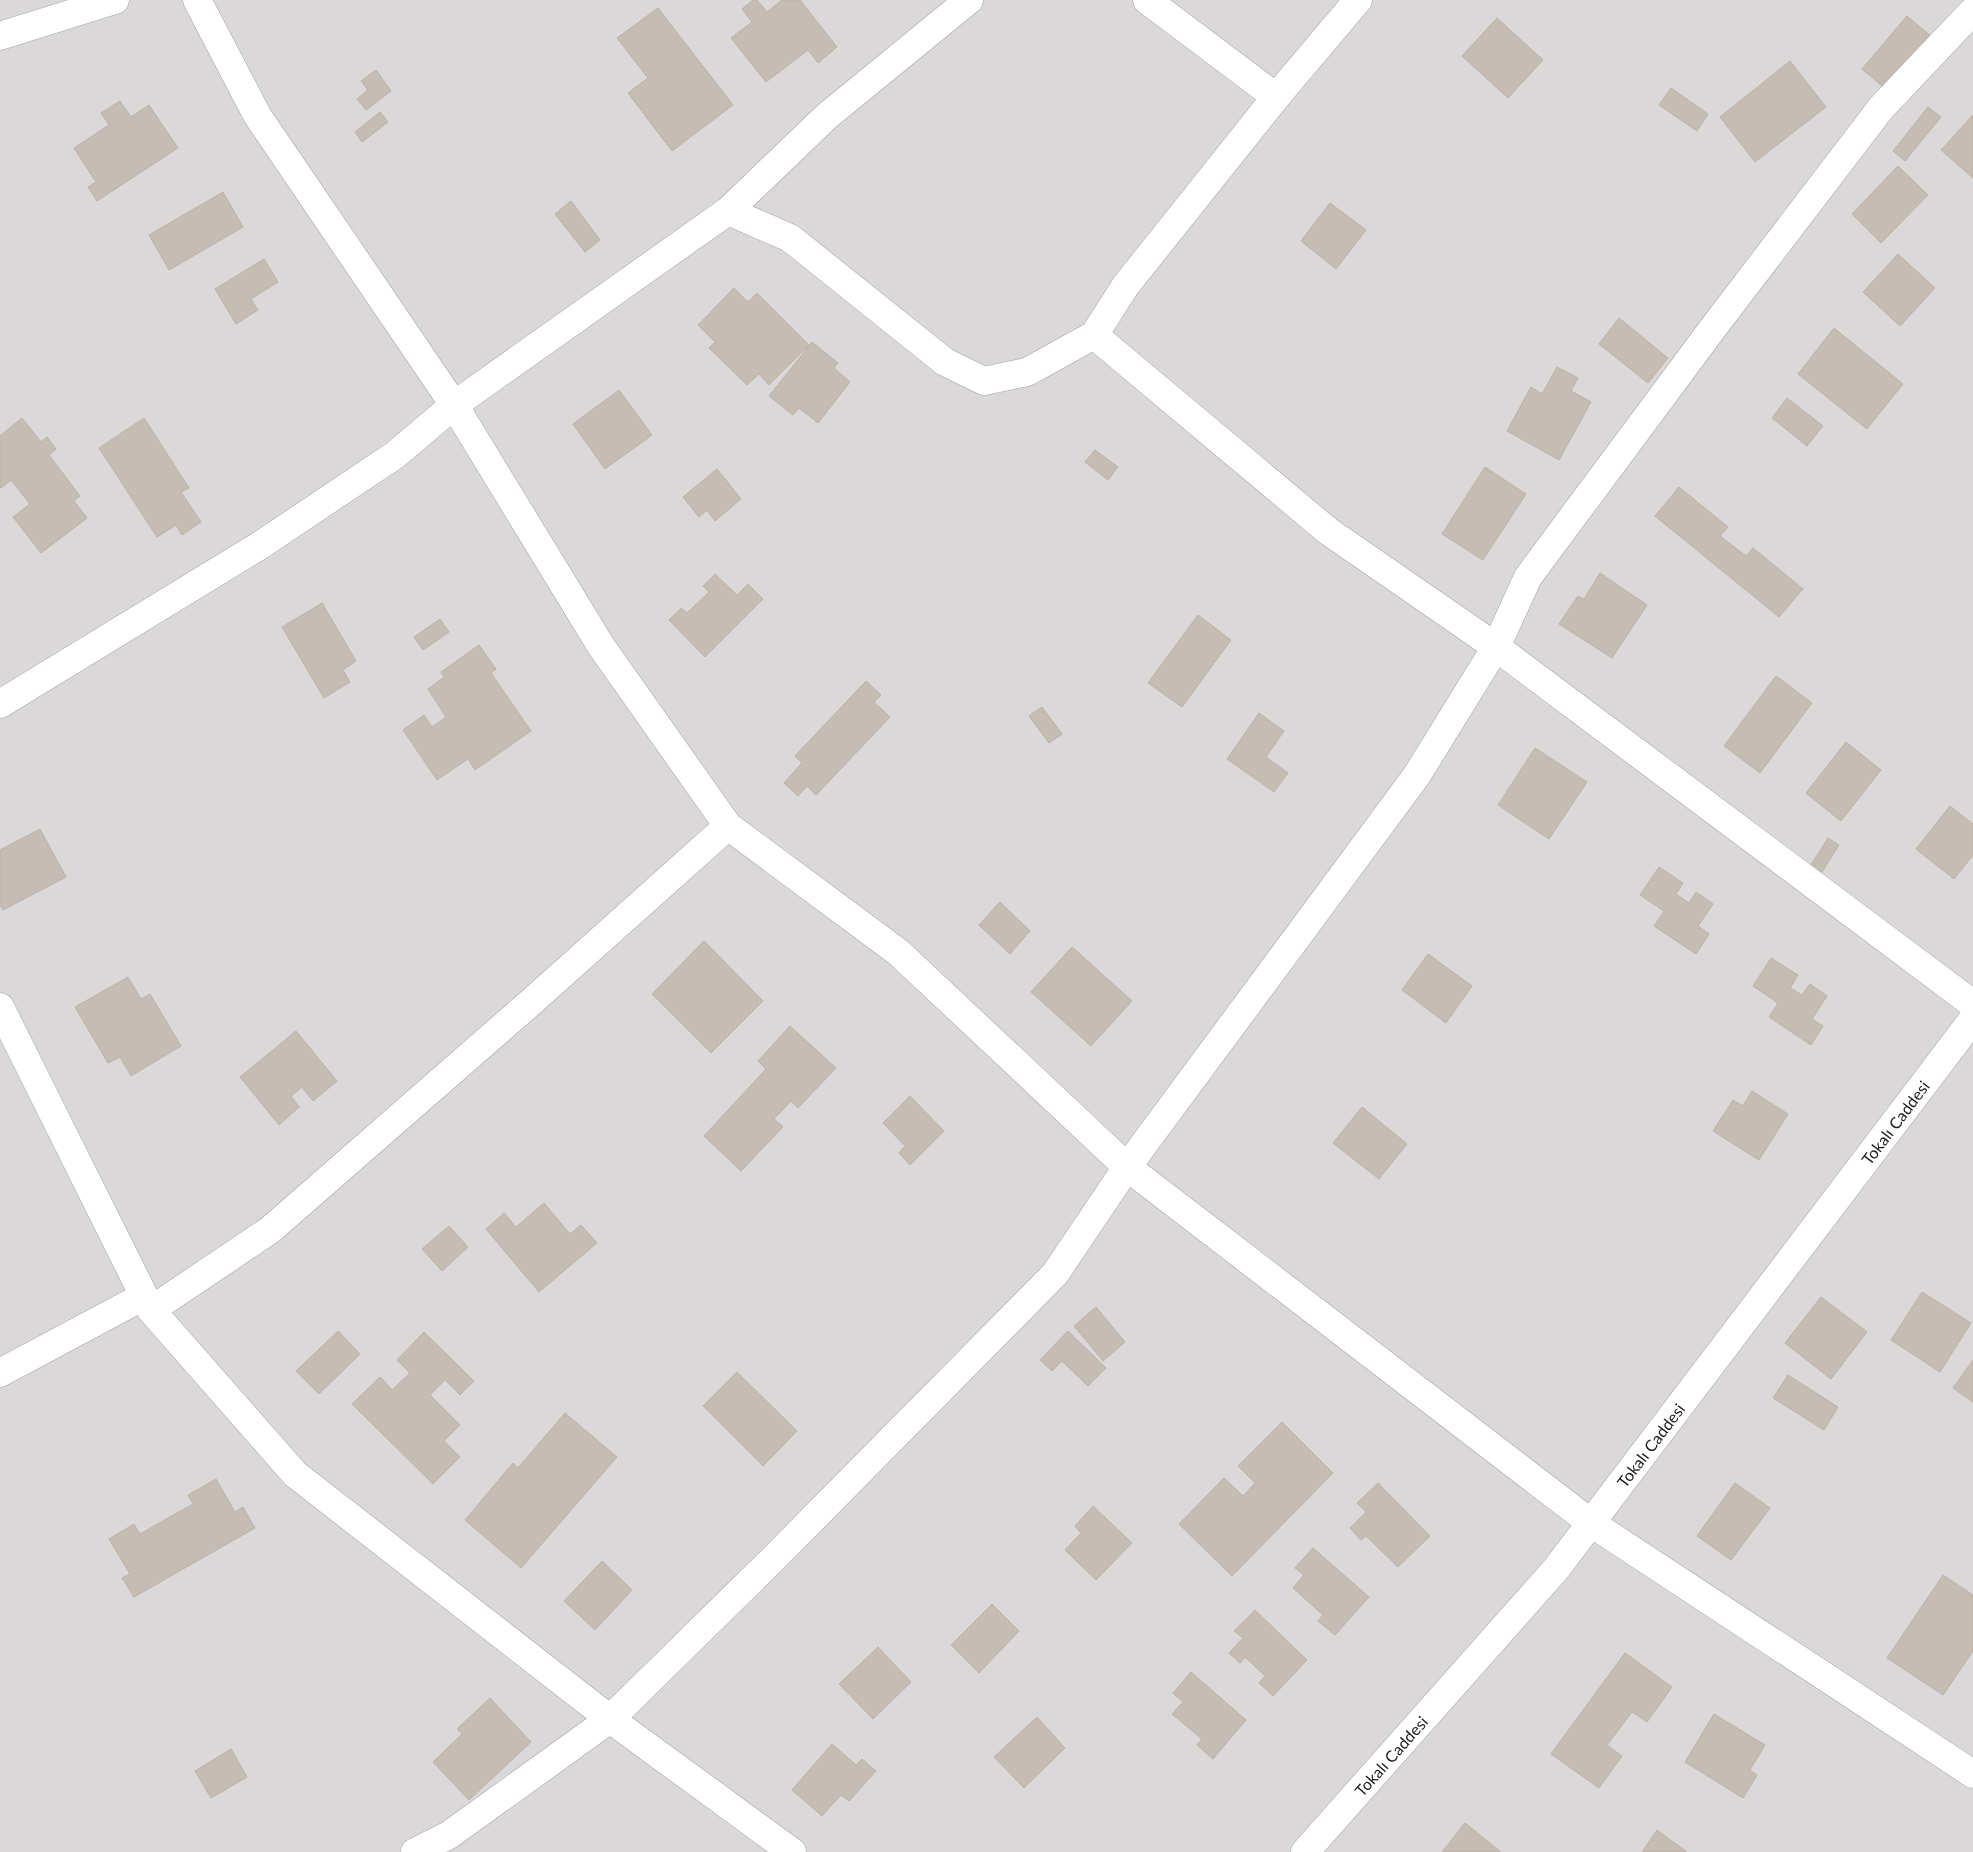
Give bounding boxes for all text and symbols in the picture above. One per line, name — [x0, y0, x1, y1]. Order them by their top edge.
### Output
street label: Tokalı Caddesi — [1857, 1076, 1933, 1168]
street label: Tokalı Caddesi — [1612, 1399, 1688, 1491]
street label: Tokalı Caddesi — [1350, 1712, 1431, 1799]

